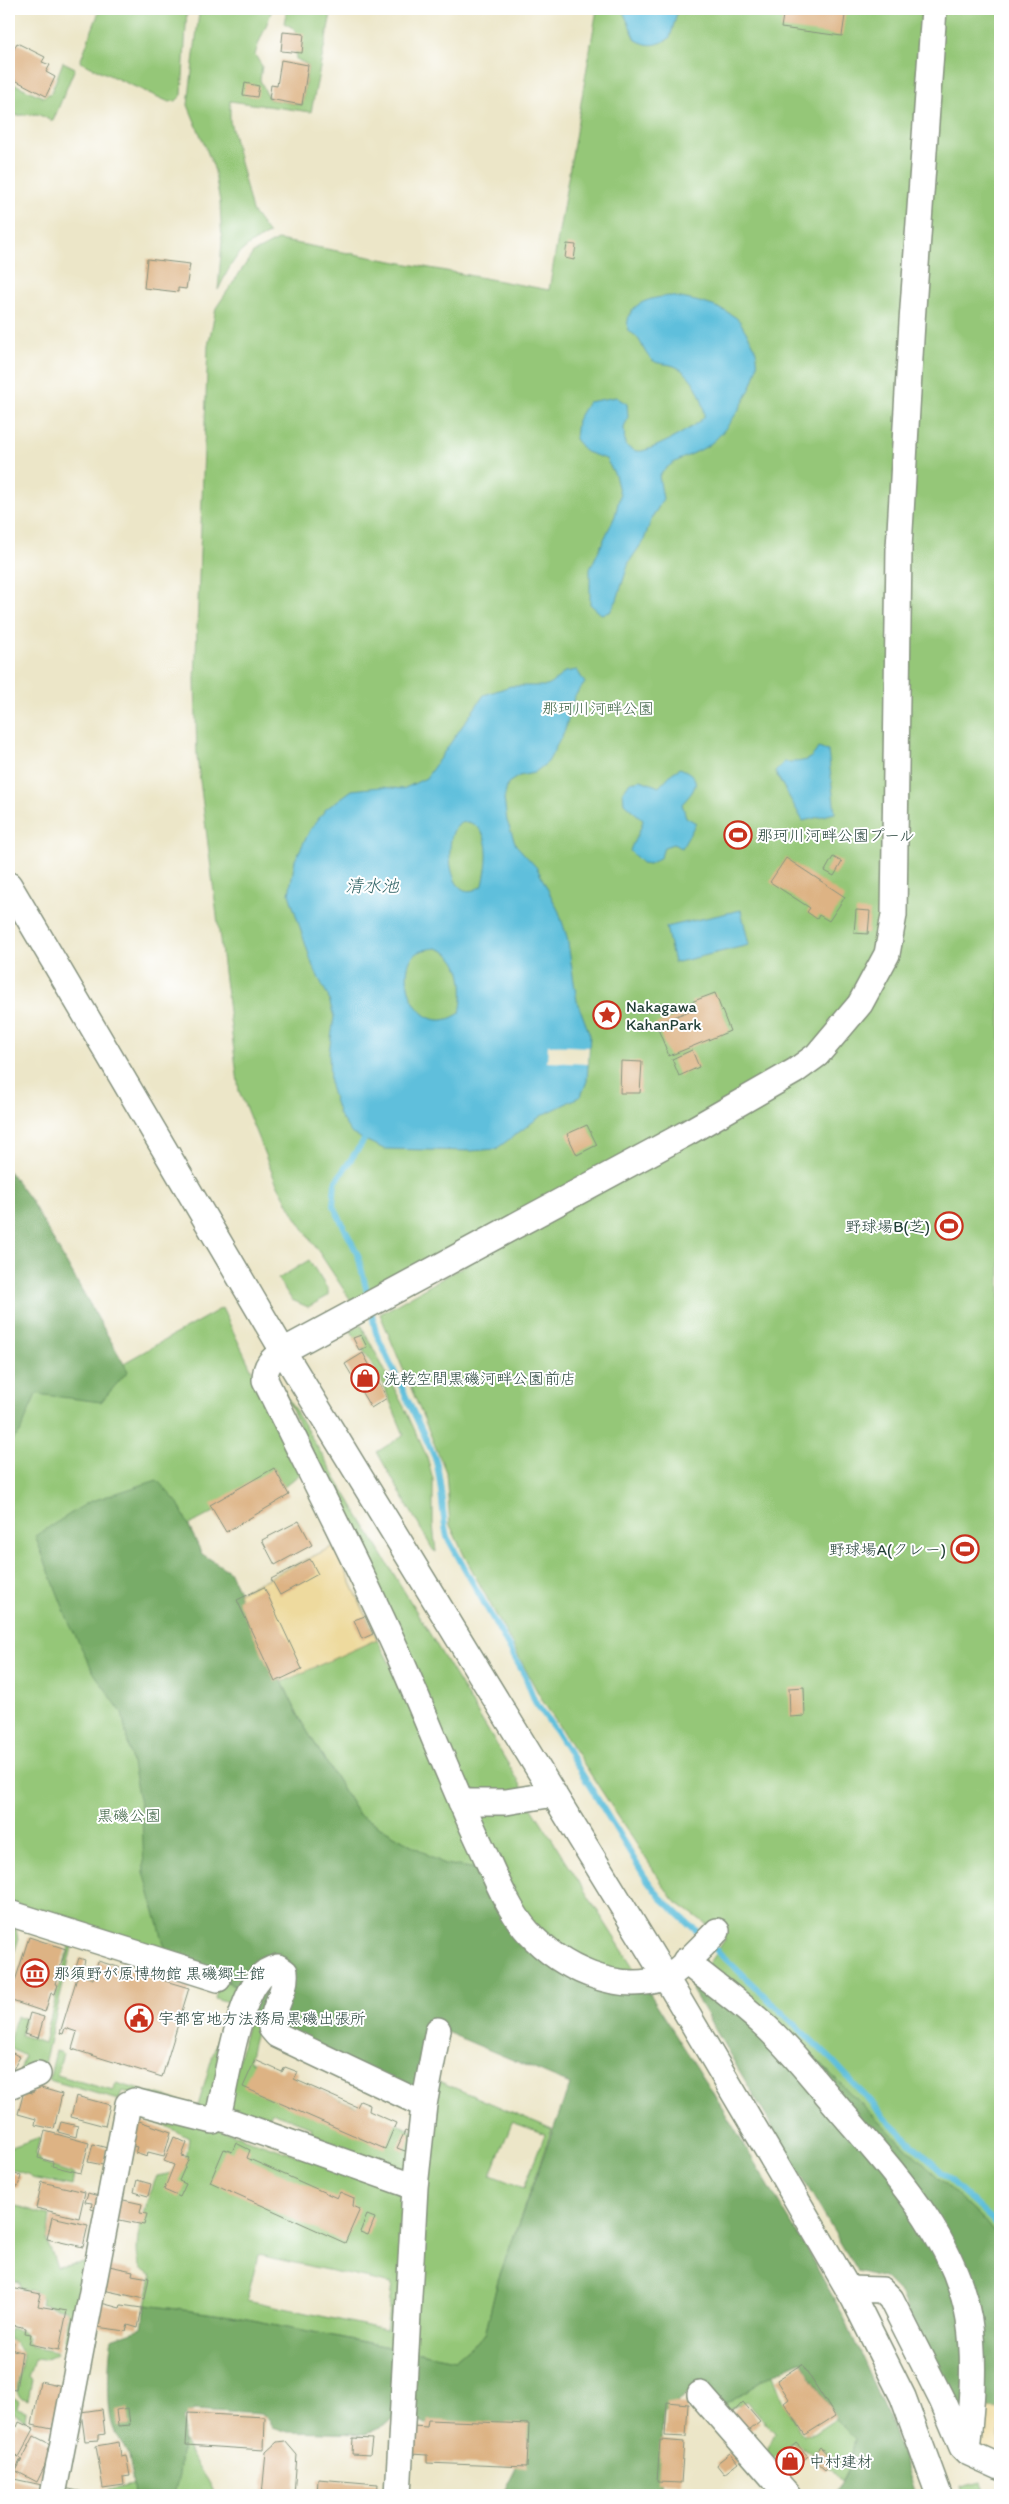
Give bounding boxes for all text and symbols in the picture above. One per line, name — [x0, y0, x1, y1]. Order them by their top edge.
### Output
park label: 那珂川河畔公園 — [542, 699, 654, 718]
sports icon: 那珂川河畔公園プール — [723, 820, 753, 850]
place label: 那珂川河畔公園プール — [757, 826, 915, 845]
water label: 清水池 — [345, 875, 400, 897]
place label: Nakagawa KahanPark — [626, 997, 702, 1034]
place icon: Nakagawa KahanPark — [592, 1000, 622, 1030]
sports icon: 野球場B(芝) — [934, 1211, 964, 1241]
place label: 野球場B(芝) — [845, 1217, 930, 1236]
shop icon: 洗乾空間黒磯河畔公園前店 — [350, 1363, 380, 1393]
place label: 洗乾空間黒磯河畔公園前店 — [384, 1369, 576, 1388]
sports icon: 野球場A(クレー) — [950, 1534, 980, 1564]
place label: 野球場A(クレー) — [829, 1540, 946, 1559]
park label: 黒磯公園 — [97, 1806, 161, 1825]
museum icon: 那須野が原博物館 黒磯郷土館 — [20, 1958, 50, 1988]
place label: 那須野が原博物館 黒磯郷土館 — [54, 1964, 266, 1983]
public building icon: 宇都宮地方法務局黒磯出張所 — [124, 2003, 154, 2033]
place label: 宇都宮地方法務局黒磯出張所 — [158, 2009, 366, 2028]
shop icon: 中村建材 — [775, 2446, 805, 2476]
place label: 中村建材 — [809, 2452, 873, 2471]

